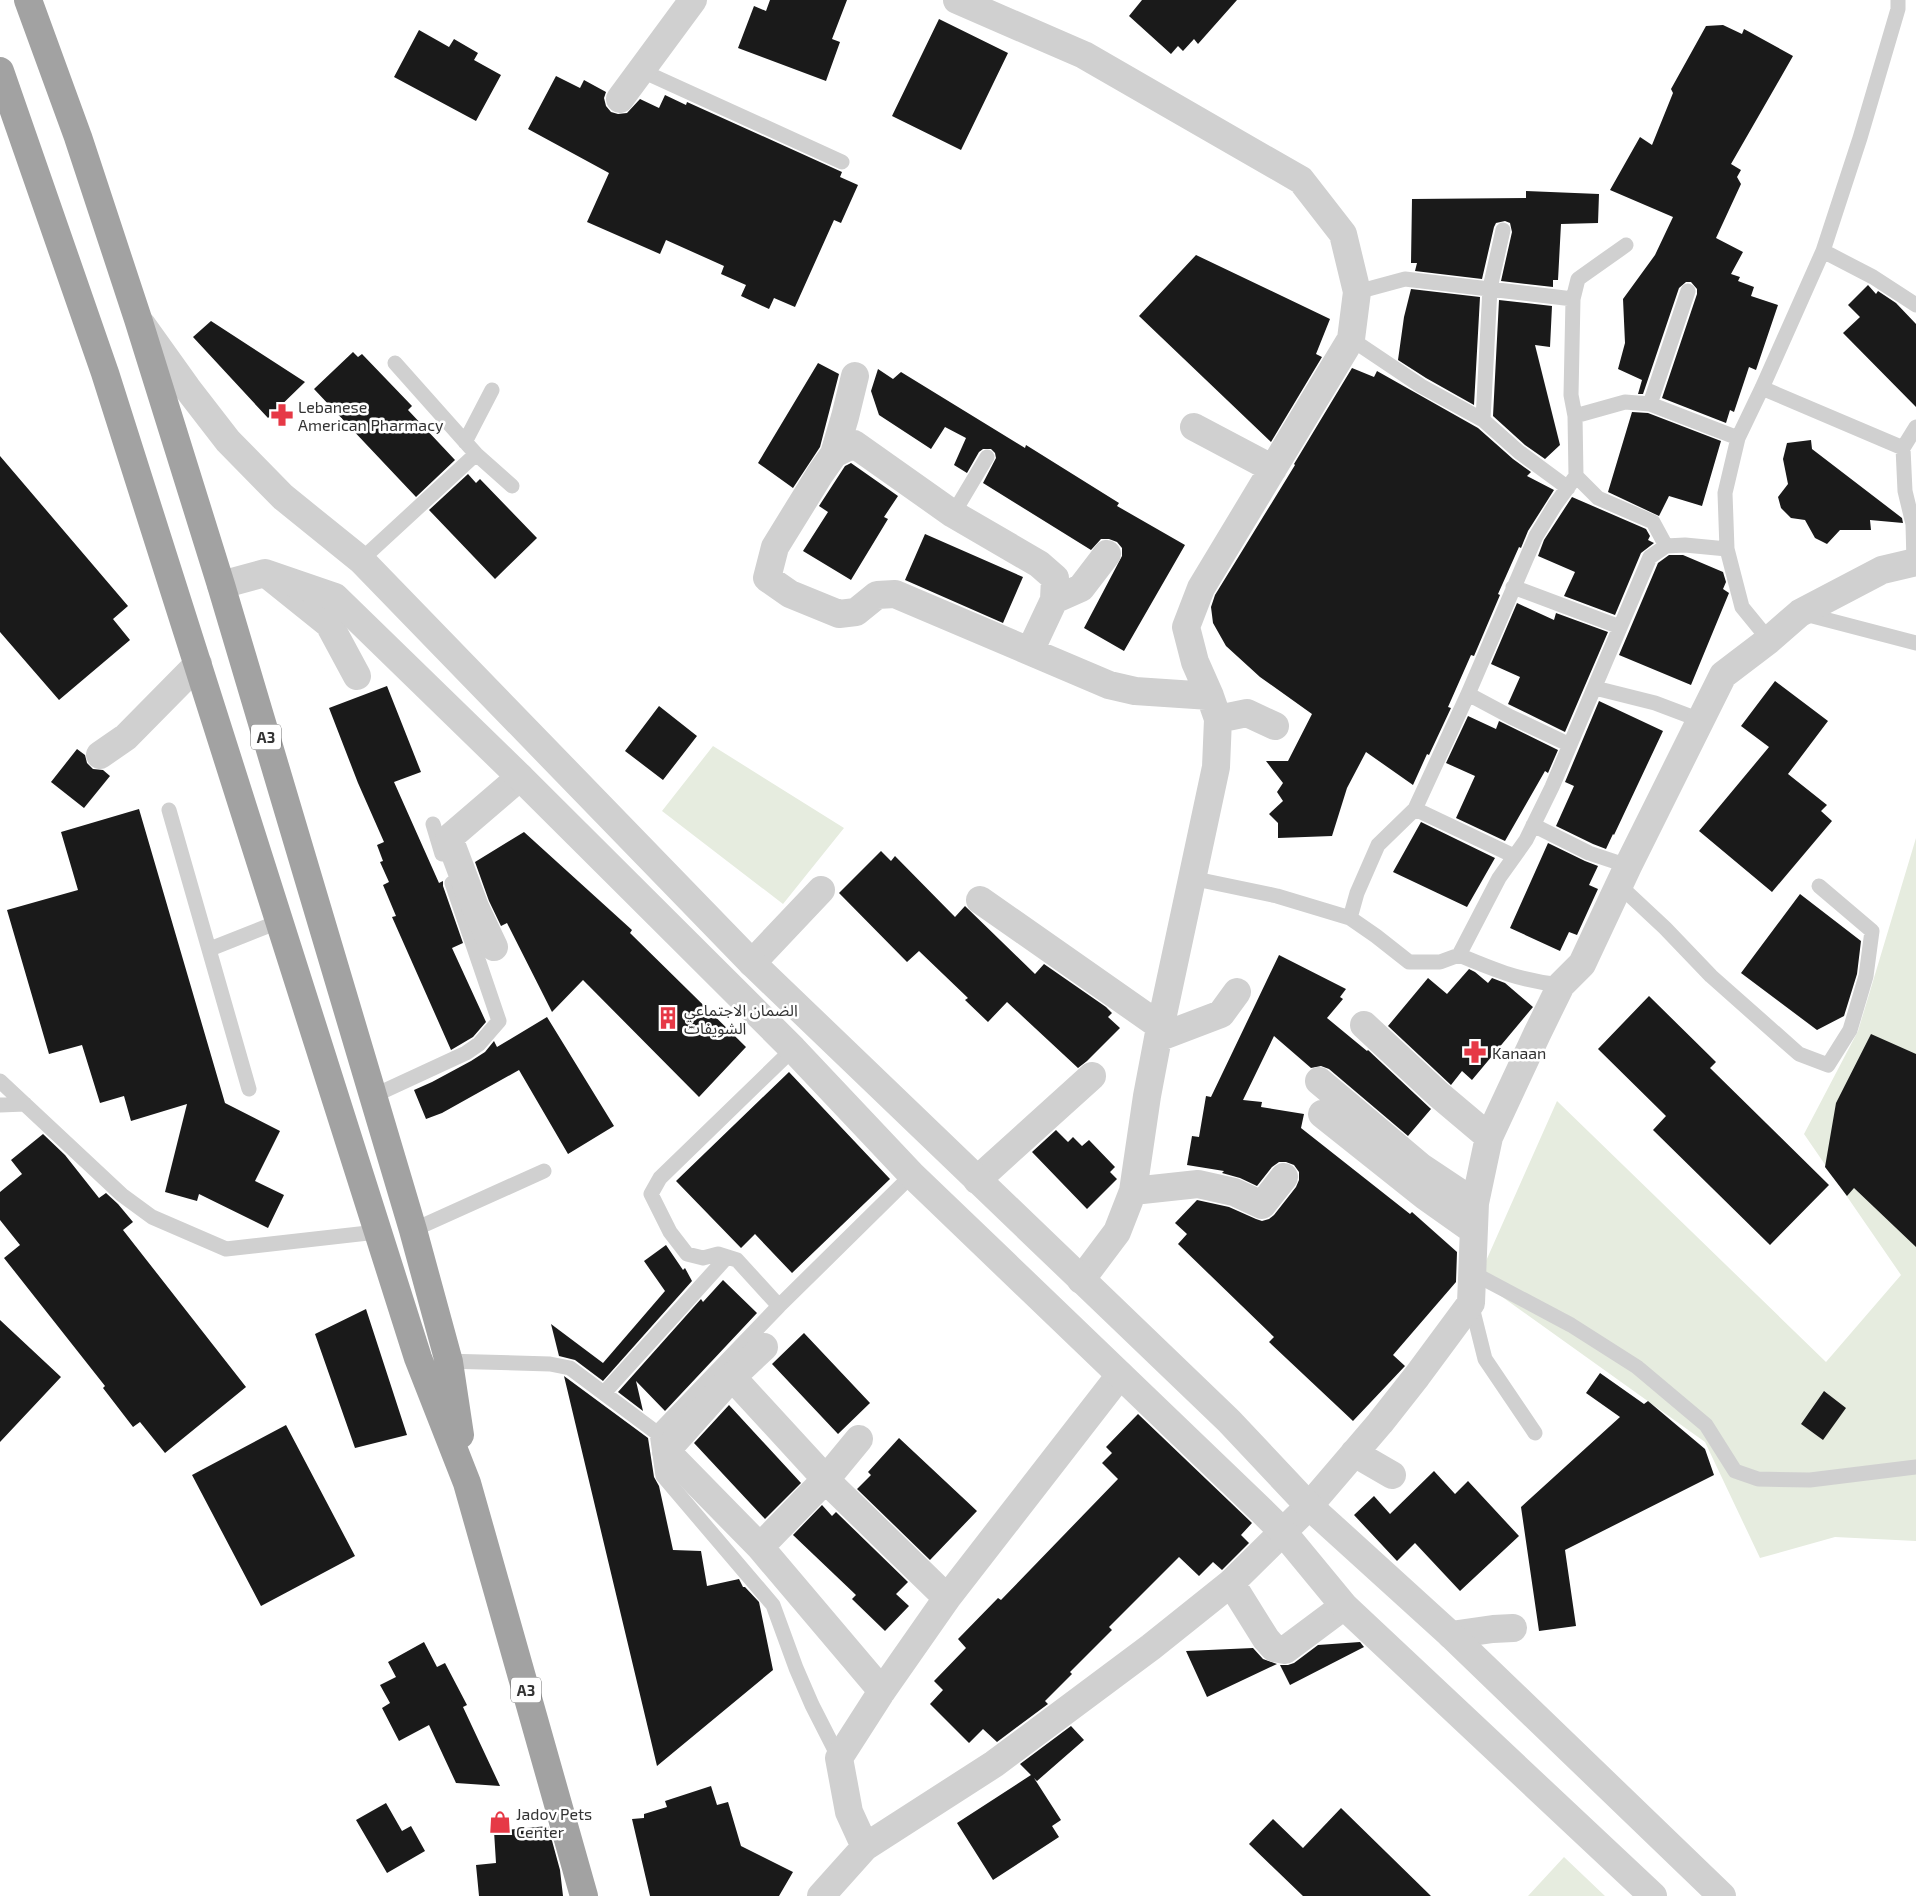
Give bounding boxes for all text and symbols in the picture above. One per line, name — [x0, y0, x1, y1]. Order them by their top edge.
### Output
place label: Lebanese American Pharmacy — [298, 397, 444, 434]
pharmacy icon: Lebanese American Pharmacy — [269, 402, 295, 428]
road number: A3 — [251, 724, 281, 750]
place label: الضمان الاجتماعي الشويفات — [684, 1000, 798, 1038]
building icon: الضمان الاجتماعي الشويفات — [655, 1005, 681, 1031]
pharmacy icon: Kanaan — [1462, 1039, 1488, 1065]
place label: Kanaan — [1492, 1043, 1546, 1062]
road number: A3 — [511, 1678, 541, 1702]
place label: Jadov Pets Center — [516, 1804, 592, 1841]
shop icon: Jadov Pets Center — [487, 1809, 513, 1835]

